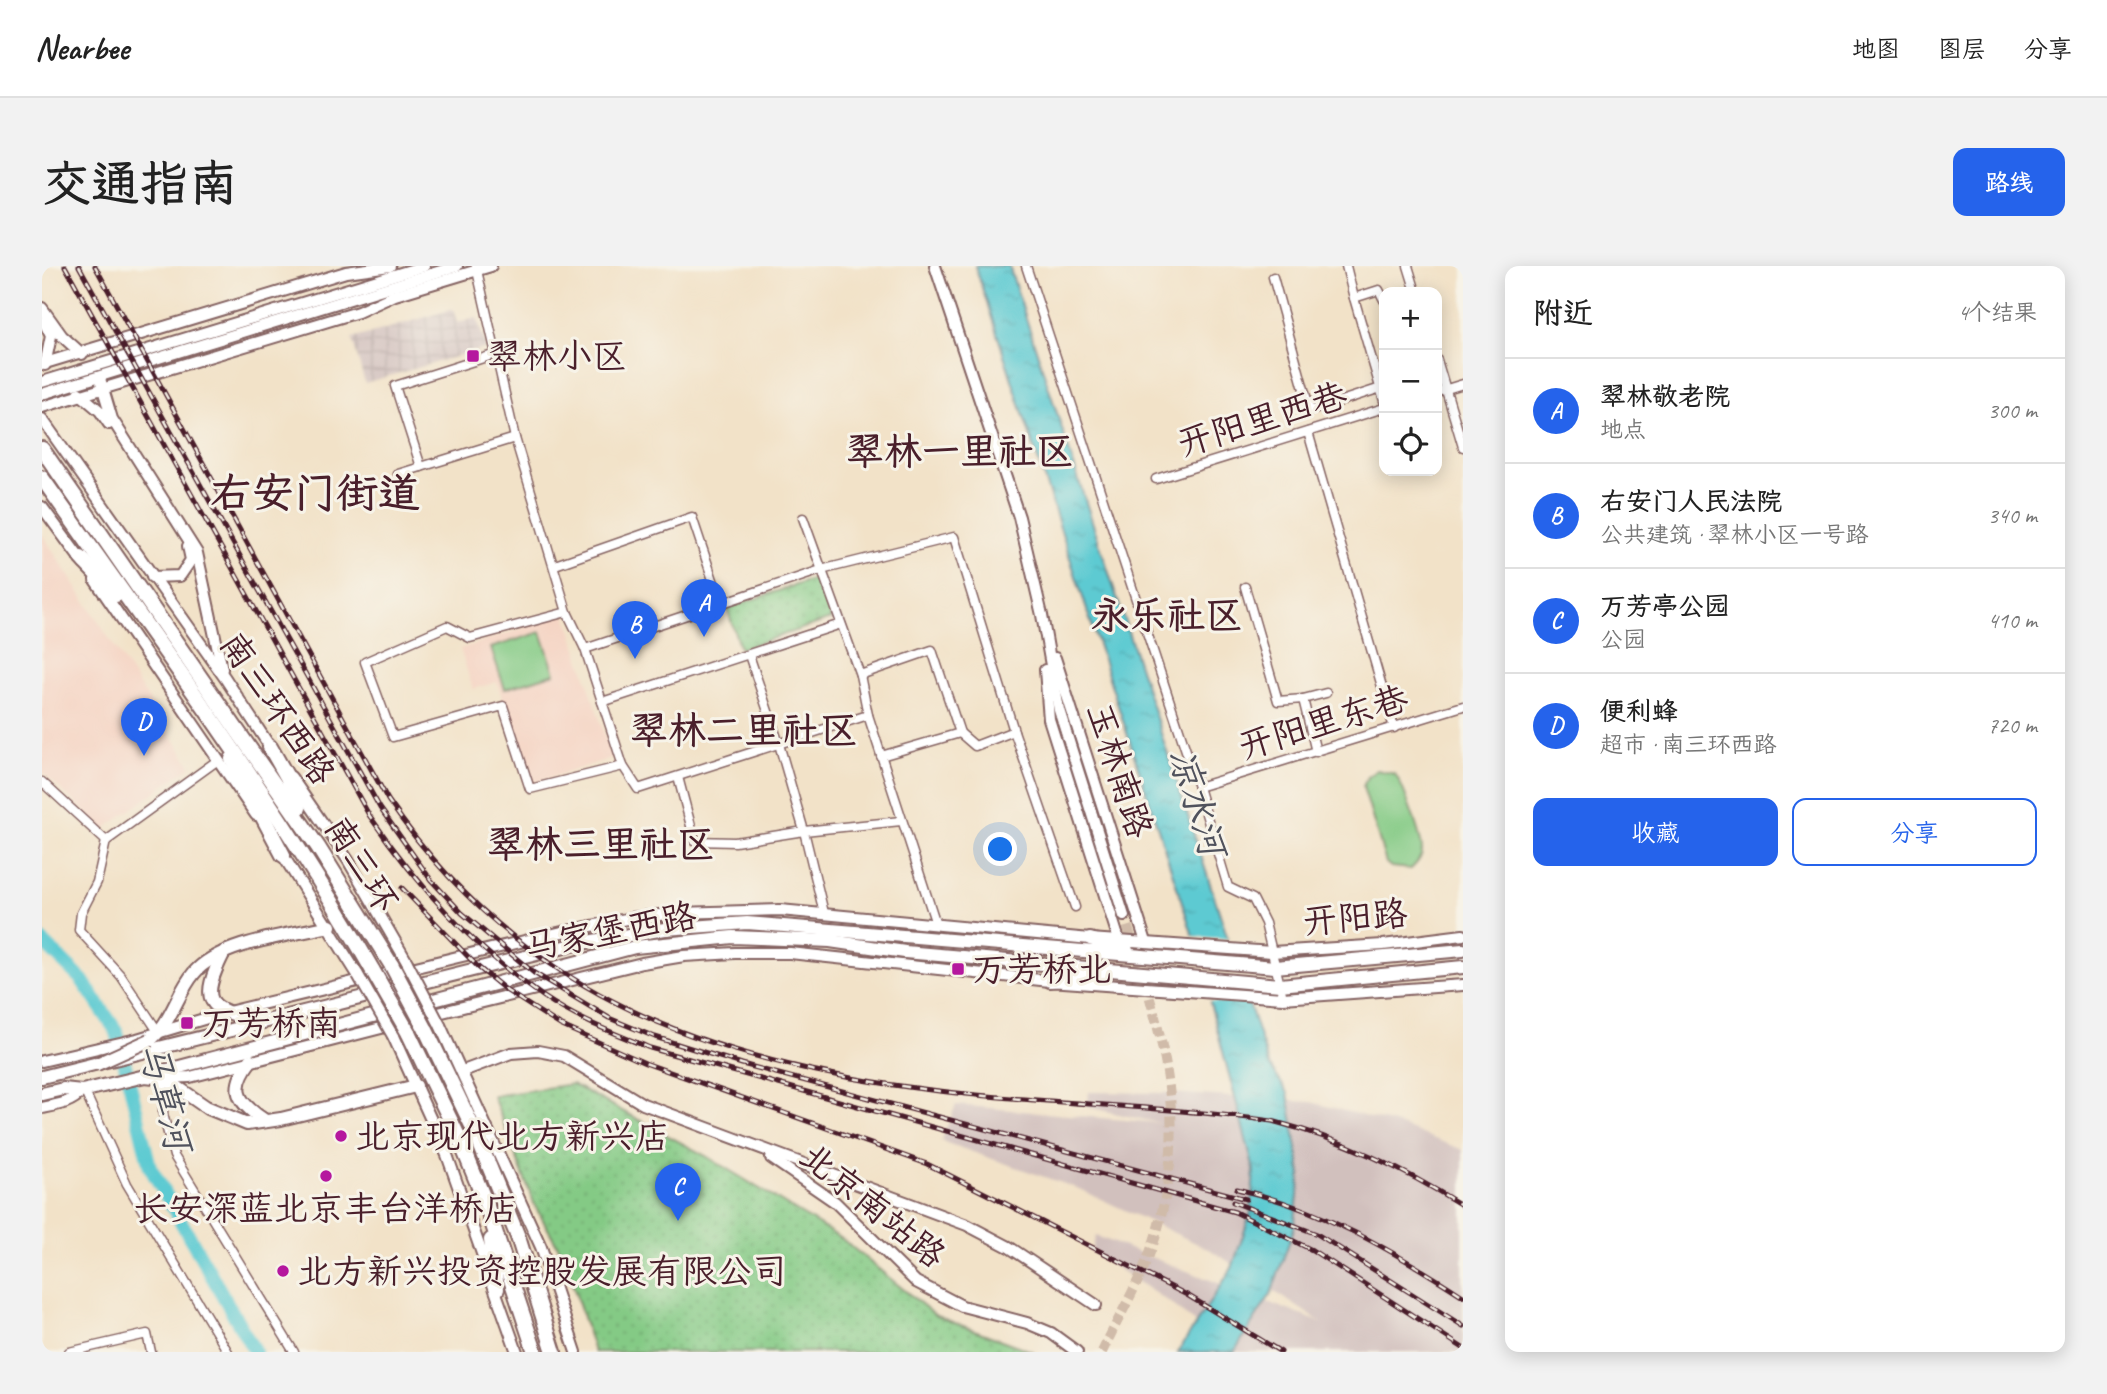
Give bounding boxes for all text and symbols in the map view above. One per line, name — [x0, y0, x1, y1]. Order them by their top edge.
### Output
text: Nearbee — [35, 27, 129, 69]
text: 地图 — [1852, 34, 1900, 64]
text: 图层 — [1938, 34, 1986, 64]
text: 分享 — [2024, 34, 2072, 64]
button: 路线 — [1953, 148, 2065, 216]
text: 交通指南 — [42, 153, 238, 215]
map controls — [1379, 287, 1442, 476]
button: + — [1379, 287, 1442, 350]
text: 附近 — [1533, 294, 1593, 332]
text: 4个结果 — [1958, 298, 2037, 327]
place label: 翠林小区 — [487, 334, 627, 379]
marker: 翠林小区 — [465, 348, 481, 364]
button: − — [1379, 350, 1442, 413]
street label: 开阳里西巷 — [1172, 372, 1352, 467]
text: 翠林敬老院 — [1600, 380, 1730, 413]
text: A — [1550, 396, 1562, 425]
text: 300 m — [1988, 396, 2037, 425]
button: locate — [1379, 413, 1442, 476]
text: 地点 — [1600, 415, 1646, 444]
district label: 翠林一里社区 — [846, 428, 1074, 475]
district label: 右安门街道 — [210, 467, 420, 520]
text: 右安门人民法院 — [1600, 485, 1782, 518]
text: B — [1550, 501, 1562, 530]
text: 340 m — [1988, 501, 2037, 530]
text: 公共建筑 · 翠林小区一号路 — [1600, 520, 1868, 549]
pin: A — [681, 579, 727, 637]
text: 万芳亭公园 — [1600, 590, 1730, 623]
district label: 永乐社区 — [1091, 592, 1243, 639]
pin: B — [612, 601, 658, 659]
text: C — [1551, 606, 1561, 635]
text: 410 m — [1988, 606, 2037, 635]
street label: 南三环西路 — [210, 623, 345, 793]
text: 公园 — [1600, 625, 1646, 654]
street label: 开阳里东巷 — [1233, 675, 1413, 770]
text: 便利蜂 — [1600, 695, 1678, 728]
street label: 玉林南路 — [1076, 697, 1163, 844]
pin: D — [121, 698, 167, 756]
district label: 翠林二里社区 — [630, 707, 858, 754]
text: D — [1549, 711, 1563, 740]
text: 720 m — [1988, 711, 2037, 740]
text: 超市 · 南三环西路 — [1600, 730, 1776, 759]
water label: 凉水河 — [1158, 742, 1239, 867]
button: 收藏 — [1533, 798, 1778, 866]
button: 分享 — [1792, 798, 2037, 866]
street label: 南三环 — [315, 808, 408, 921]
district label: 翠林三里社区 — [487, 821, 715, 868]
your location — [983, 832, 1017, 866]
street label: 开阳路 — [1301, 891, 1409, 944]
street label: 马家堡西路 — [520, 893, 700, 970]
place label: 万芳桥北 — [972, 947, 1112, 992]
marker: 万芳桥北 — [950, 961, 966, 977]
place label: 万芳桥南 — [201, 1001, 341, 1046]
marker: 万芳桥南 — [179, 1015, 195, 1031]
water label: 马草河 — [128, 1036, 204, 1161]
place label: 北京现代北方新兴店 — [355, 1114, 670, 1159]
marker: 北京现代北方新兴店 — [333, 1128, 349, 1144]
street label: 北京南站路 — [791, 1133, 955, 1278]
pin: C — [655, 1163, 701, 1221]
marker: 长安深蓝北京丰台洋桥店 — [318, 1168, 334, 1184]
place label: 长安深蓝北京丰台洋桥店 — [133, 1186, 519, 1231]
place label: 北方新兴投资控股发展有限公司 — [297, 1249, 787, 1294]
marker: 北方新兴投资控股发展有限公司 — [275, 1263, 291, 1279]

